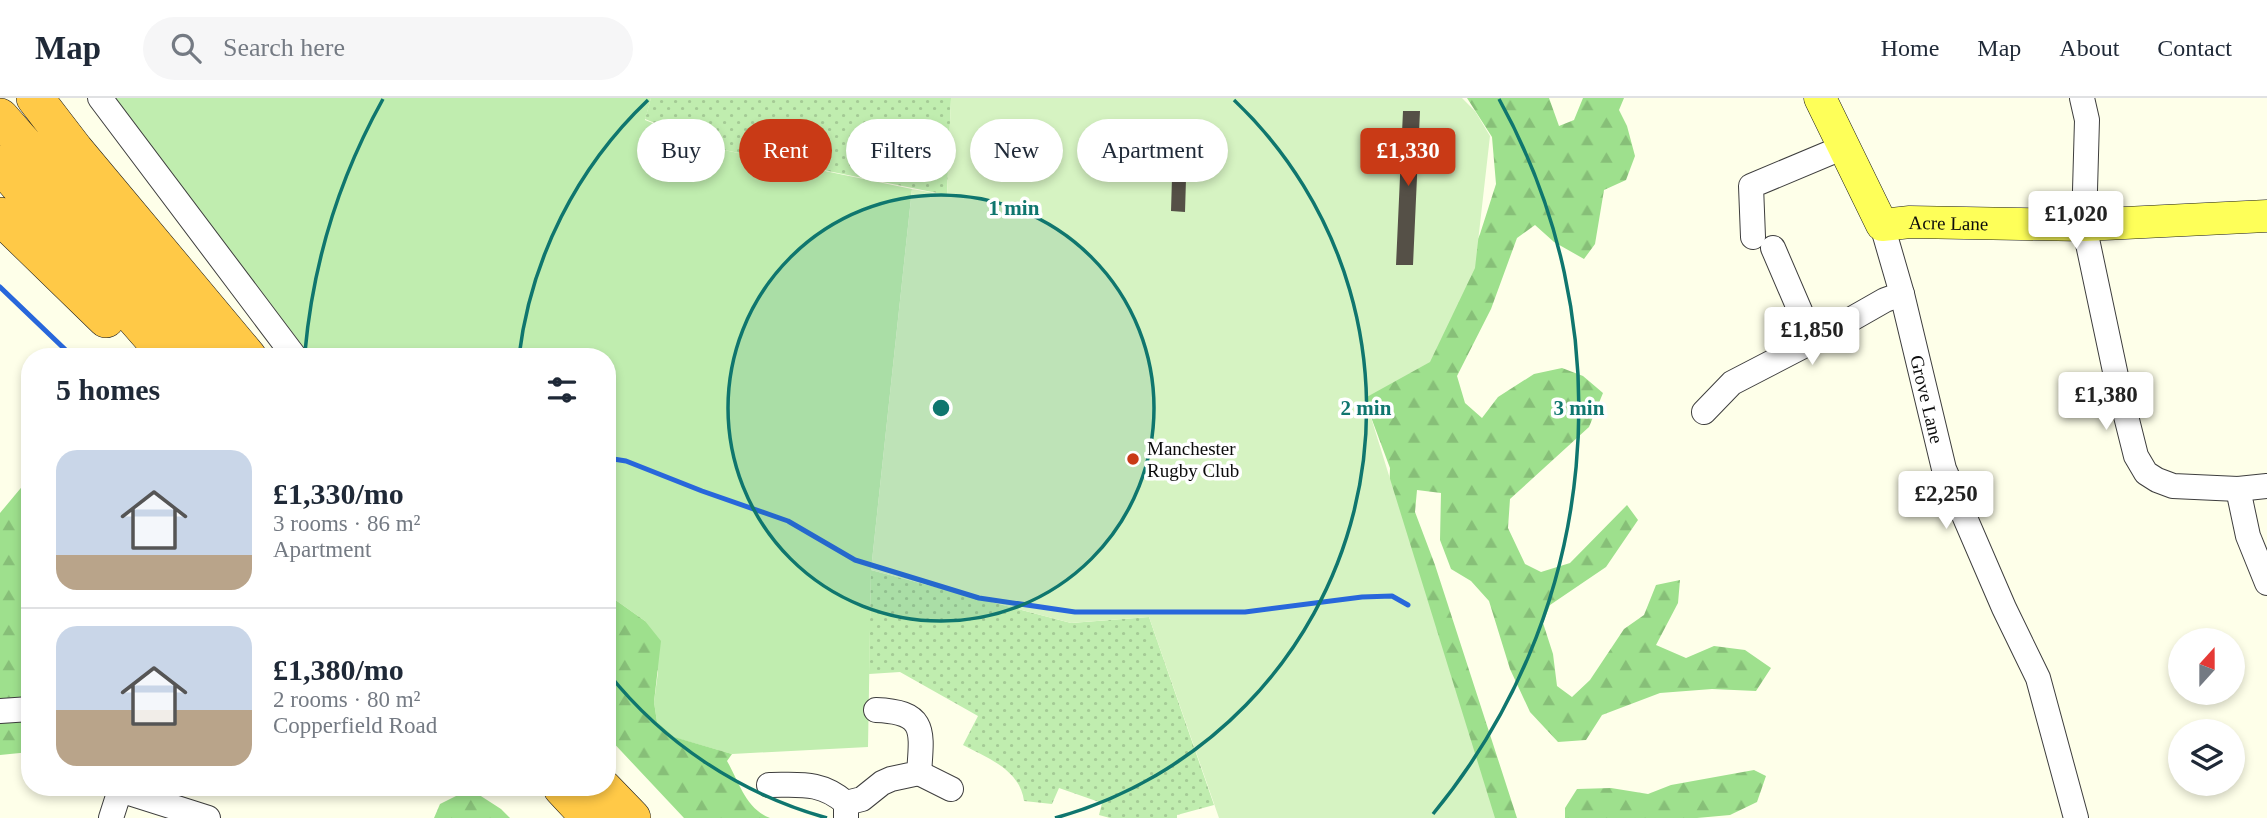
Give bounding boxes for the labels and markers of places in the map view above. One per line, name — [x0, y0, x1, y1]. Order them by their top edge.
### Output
pin: £1,330 — [1351, 129, 1465, 188]
pin: £1,020 — [2019, 192, 2133, 251]
pin: £1,850 — [1755, 308, 1869, 367]
pin: £1,380 — [2049, 372, 2163, 432]
centre of rings — [929, 396, 953, 420]
place label: Manchester Rugby Club — [1147, 438, 1239, 481]
marker: Manchester Rugby Club — [1125, 451, 1141, 467]
pin: £2,250 — [1889, 472, 2003, 531]

